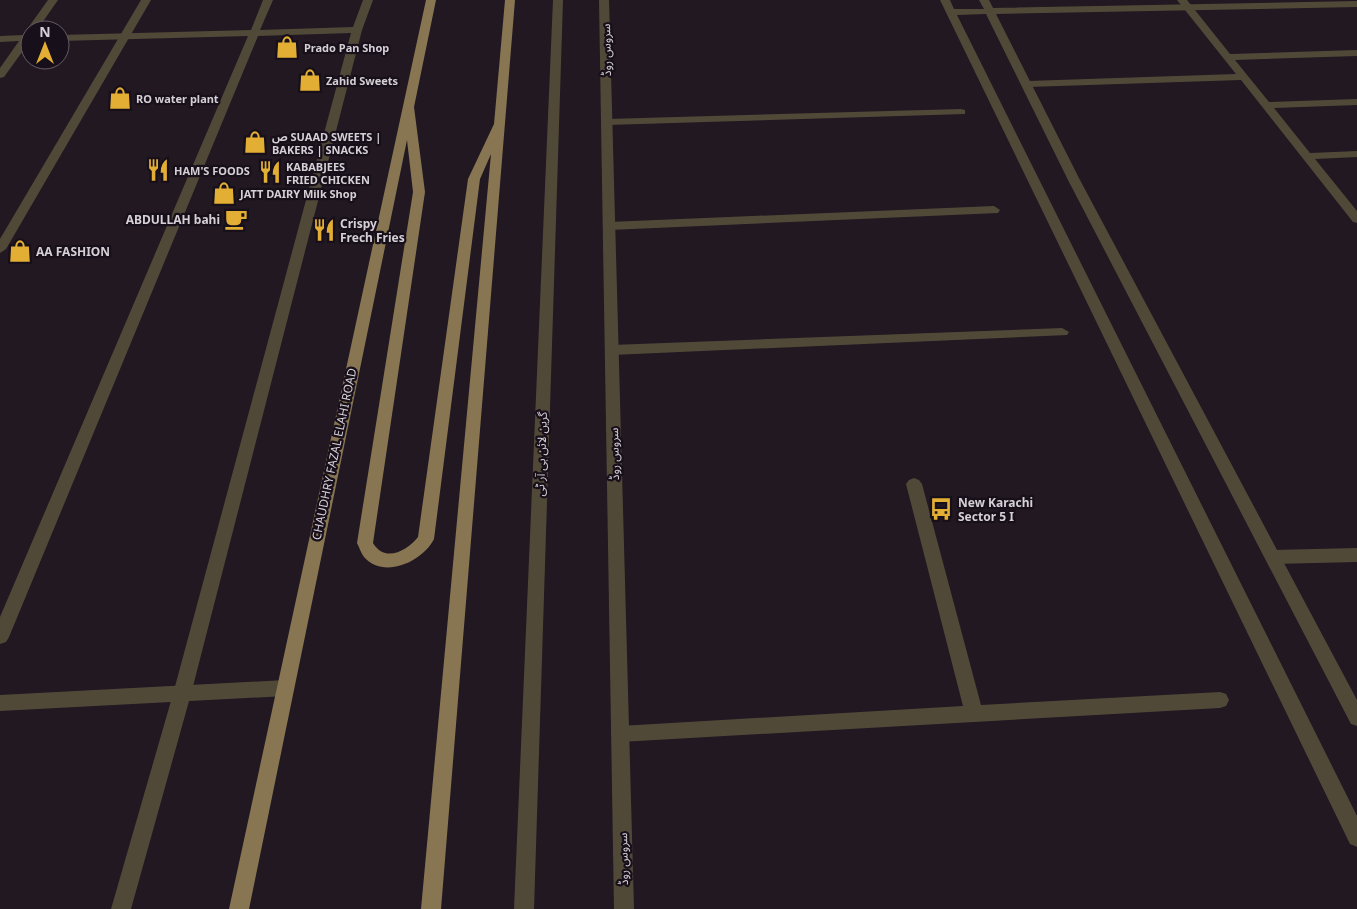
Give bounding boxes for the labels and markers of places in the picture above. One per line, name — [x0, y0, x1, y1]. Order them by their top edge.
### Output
shop icon: Prado Pan Shop — [274, 34, 300, 60]
place label: Prado Pan Shop — [304, 40, 389, 55]
shop icon: Zahid Sweets — [297, 67, 323, 93]
place label: Zahid Sweets — [326, 73, 399, 88]
shop icon: RO water plant — [107, 85, 133, 111]
place label: RO water plant — [136, 91, 219, 106]
shop icon: ص SUAAD SWEETS | BAKERS | SNACKS — [242, 129, 268, 155]
place label: ص SUAAD SWEETS | BAKERS | SNACKS — [272, 129, 381, 157]
restaurant icon: HAM'S FOODS — [145, 157, 171, 183]
restaurant icon: KABABJEES FRIED CHICKEN — [257, 159, 283, 185]
place label: KABABJEES FRIED CHICKEN — [286, 159, 370, 187]
place label: HAM'S FOODS — [174, 163, 250, 178]
shop icon: JATT DAIRY Milk Shop — [211, 180, 237, 206]
place label: JATT DAIRY Milk Shop — [239, 186, 357, 201]
cafe icon: ABDULLAH bahi — [223, 206, 249, 232]
place label: ABDULLAH bahi — [126, 211, 220, 228]
place label: Crispy Frech Fries — [340, 215, 405, 246]
restaurant icon: Crispy Frech Fries — [311, 217, 337, 243]
shop icon: AA FASHION — [7, 238, 33, 264]
place label: AA FASHION — [36, 243, 110, 260]
place label: New Karachi Sector 5 I — [958, 494, 1033, 525]
bus stop icon: New Karachi Sector 5 I — [928, 496, 954, 522]

